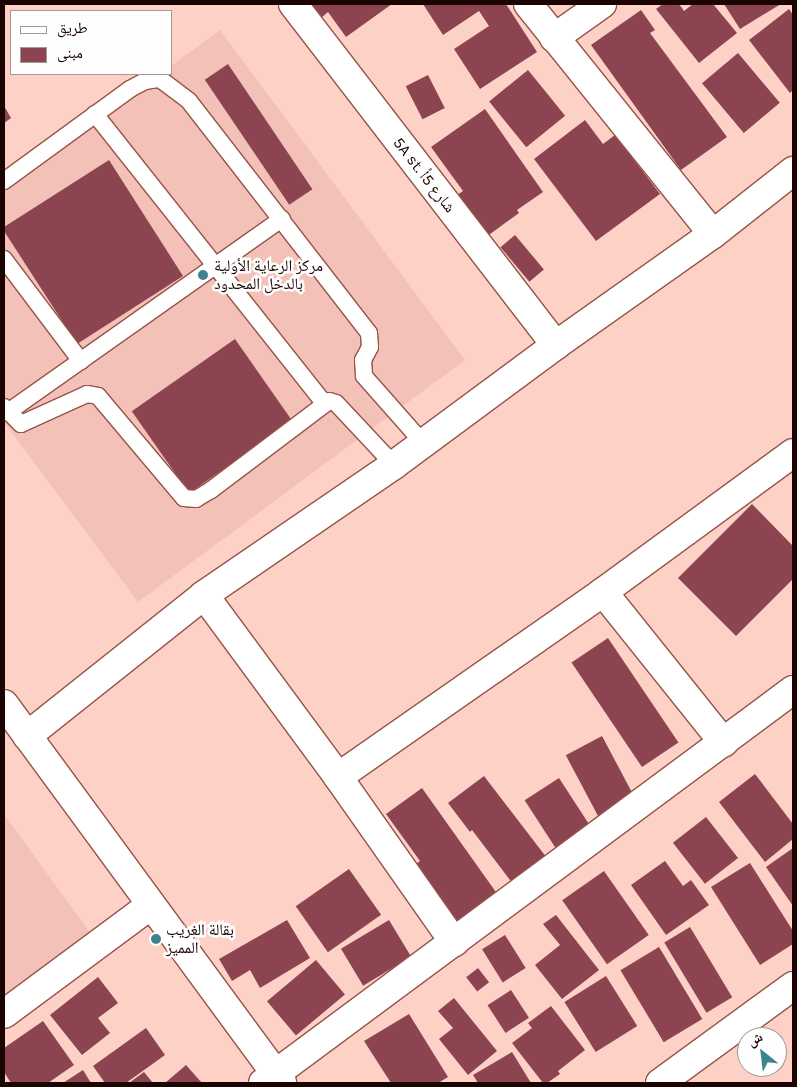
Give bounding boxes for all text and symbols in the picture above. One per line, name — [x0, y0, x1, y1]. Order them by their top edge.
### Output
legend — [10, 10, 172, 75]
text: طريق — [57, 19, 88, 37]
text: مبنى — [57, 44, 83, 62]
street label: 5A st. شارع 5أ — [389, 134, 459, 216]
place label: مركز الرعاية الأولية بالدخل المحدود — [214, 256, 323, 294]
marker: مركز الرعاية الأولية بالدخل المحدود — [196, 268, 210, 282]
place label: بقالة الغريب المميز — [166, 920, 234, 958]
marker: بقالة الغريب المميز — [150, 933, 162, 945]
north arrow — [737, 1027, 787, 1077]
text: ش — [744, 1028, 766, 1050]

